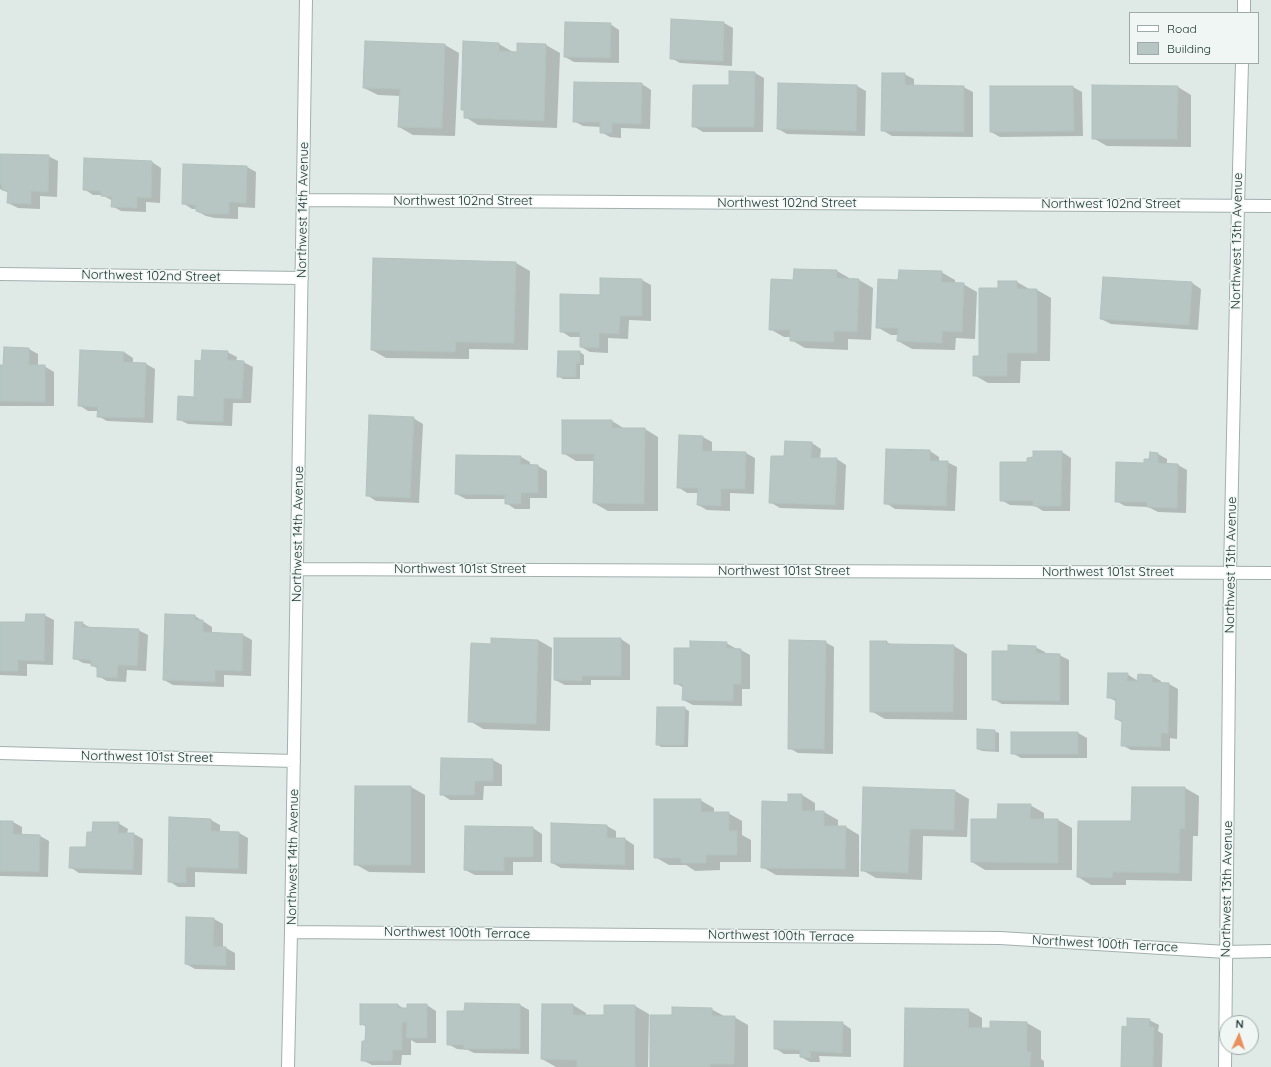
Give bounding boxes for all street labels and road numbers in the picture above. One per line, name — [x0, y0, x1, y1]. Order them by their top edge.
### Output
street label: Northwest 14th Avenue — [294, 142, 312, 278]
street label: Northwest 13th Avenue — [1228, 173, 1246, 309]
street label: Northwest 102nd Street — [393, 193, 533, 209]
street label: Northwest 102nd Street — [717, 195, 857, 211]
street label: Northwest 102nd Street — [1041, 196, 1181, 212]
street label: Northwest 102nd Street — [81, 267, 221, 285]
street label: Northwest 14th Avenue — [289, 466, 307, 602]
street label: Northwest 13th Avenue — [1222, 497, 1240, 633]
street label: Northwest 101st Street — [394, 561, 526, 577]
street label: Northwest 101st Street — [718, 563, 850, 579]
street label: Northwest 101st Street — [1042, 564, 1174, 580]
street label: Northwest 101st Street — [81, 748, 213, 766]
street label: Northwest 14th Avenue — [284, 789, 302, 925]
street label: Northwest 13th Avenue — [1218, 821, 1236, 957]
street label: Northwest 100th Terrace — [384, 924, 530, 942]
street label: Northwest 100th Terrace — [708, 927, 854, 945]
street label: Northwest 100th Terrace — [1032, 932, 1178, 956]

